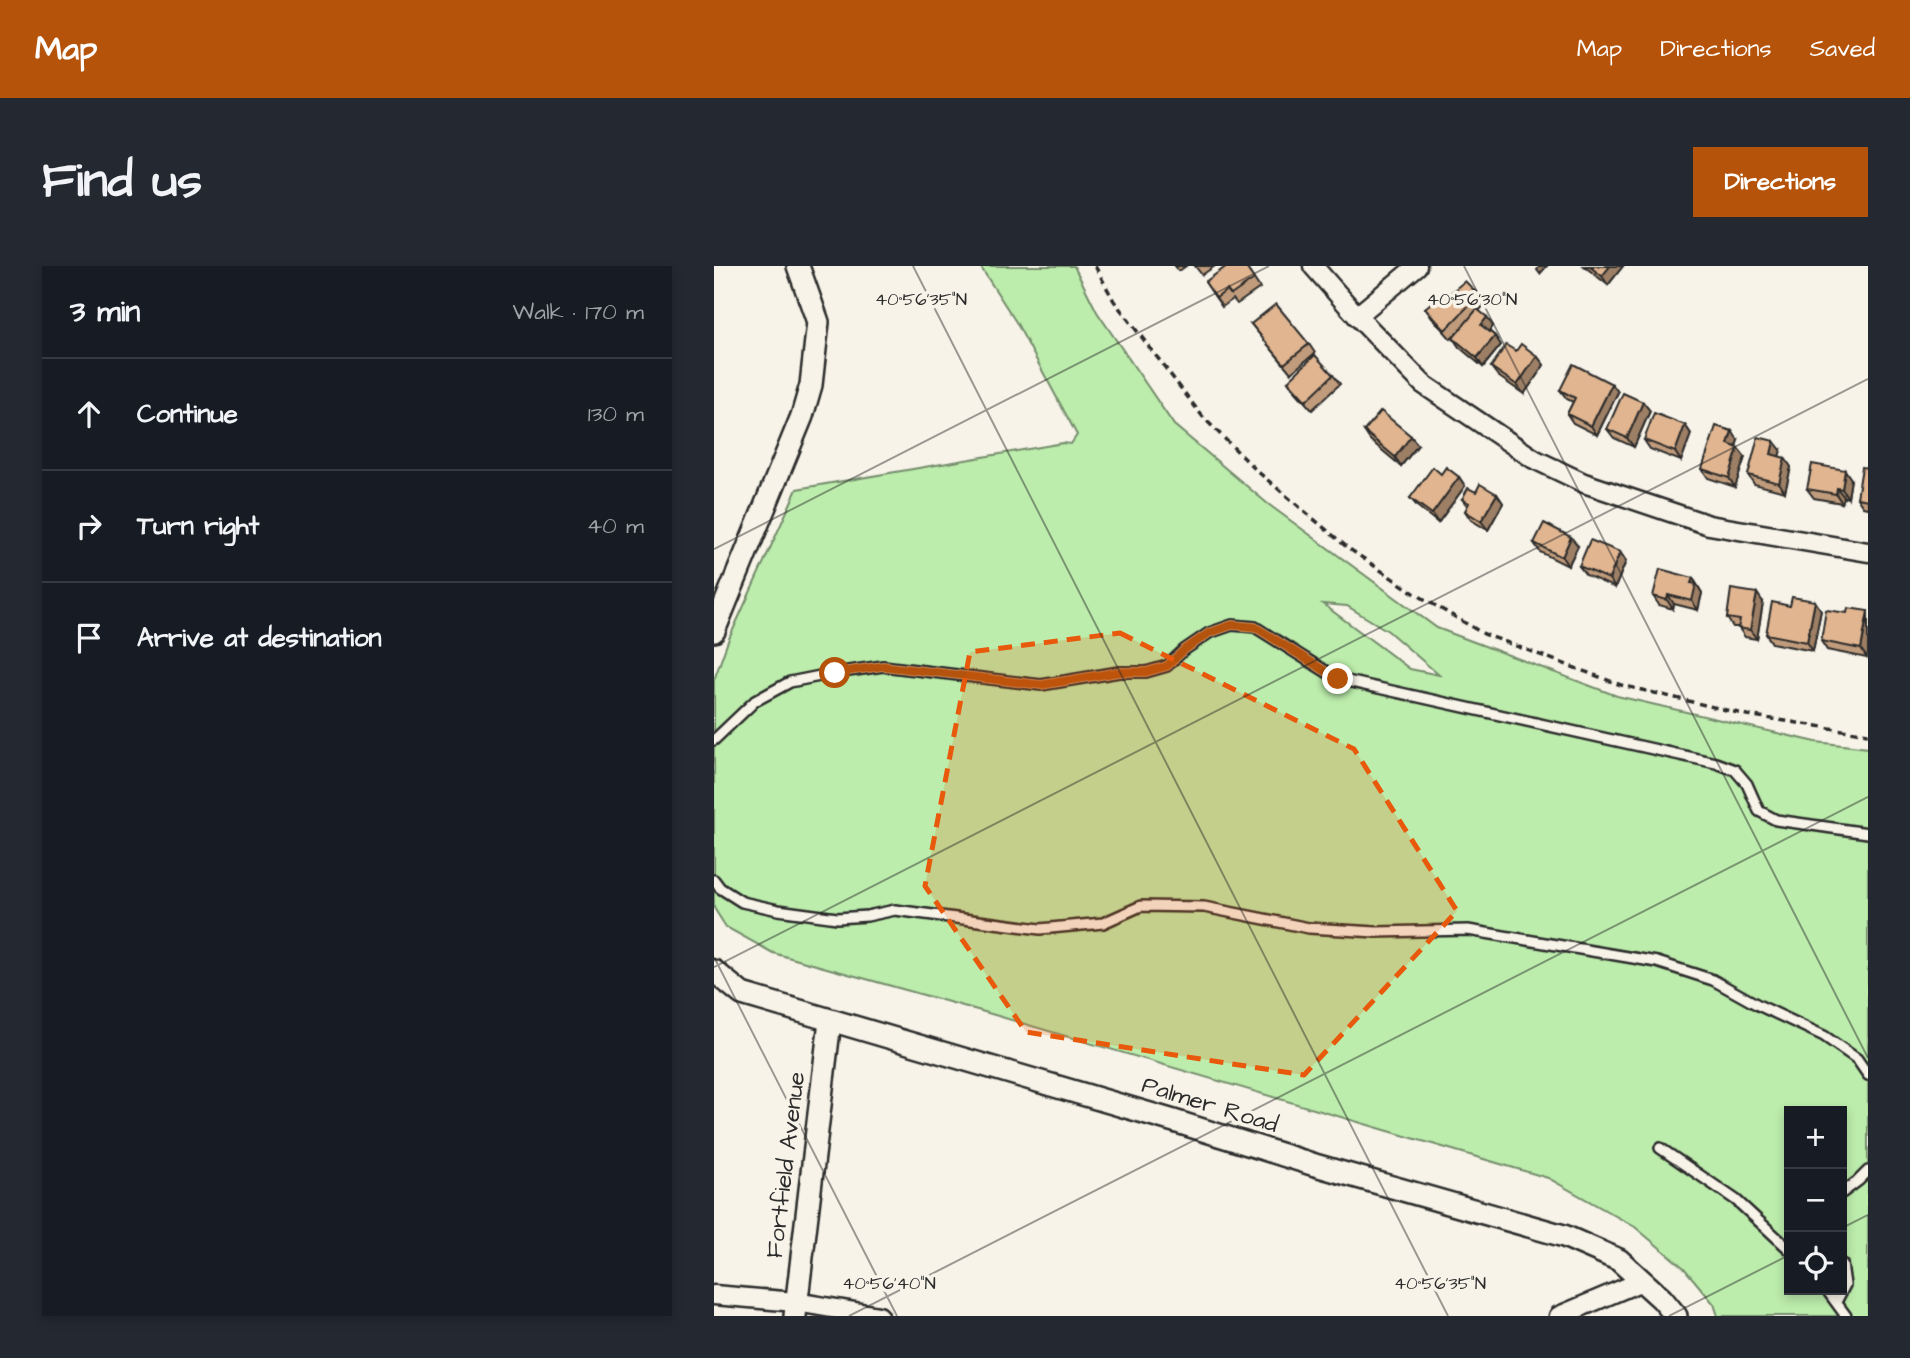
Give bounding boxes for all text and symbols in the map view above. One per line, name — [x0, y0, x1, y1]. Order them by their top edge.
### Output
text: Map — [35, 26, 97, 72]
text: Map — [1577, 32, 1622, 66]
text: Directions — [1660, 32, 1772, 66]
text: Saved — [1810, 32, 1875, 66]
button: Directions — [1693, 147, 1868, 217]
text: Find us — [42, 148, 202, 216]
text: 40°56'35"N — [875, 287, 967, 312]
text: 40°56'30"N — [1427, 287, 1517, 312]
text: 3 min — [70, 291, 140, 333]
text: Walk · 170 m — [513, 296, 644, 328]
icon: ahead — [70, 395, 108, 433]
text: Continue — [137, 396, 238, 432]
text: 130 m — [588, 398, 644, 430]
icon: right — [70, 507, 108, 545]
text: Turn right — [137, 508, 259, 544]
text: 40 m — [587, 510, 644, 542]
icon: arrive — [70, 619, 108, 657]
text: Arrive at destination — [137, 620, 382, 656]
route start — [819, 657, 850, 688]
route end — [1322, 663, 1353, 694]
street label: Palmer Road — [1138, 1068, 1282, 1142]
street label: Fortfield Avenue — [758, 1070, 814, 1260]
map controls — [1784, 1106, 1847, 1295]
button: + — [1784, 1106, 1847, 1169]
button: − — [1784, 1169, 1847, 1232]
button: locate — [1784, 1232, 1847, 1295]
text: 40°56'40"N — [842, 1271, 936, 1296]
text: 40°56'35"N — [1394, 1271, 1486, 1296]

